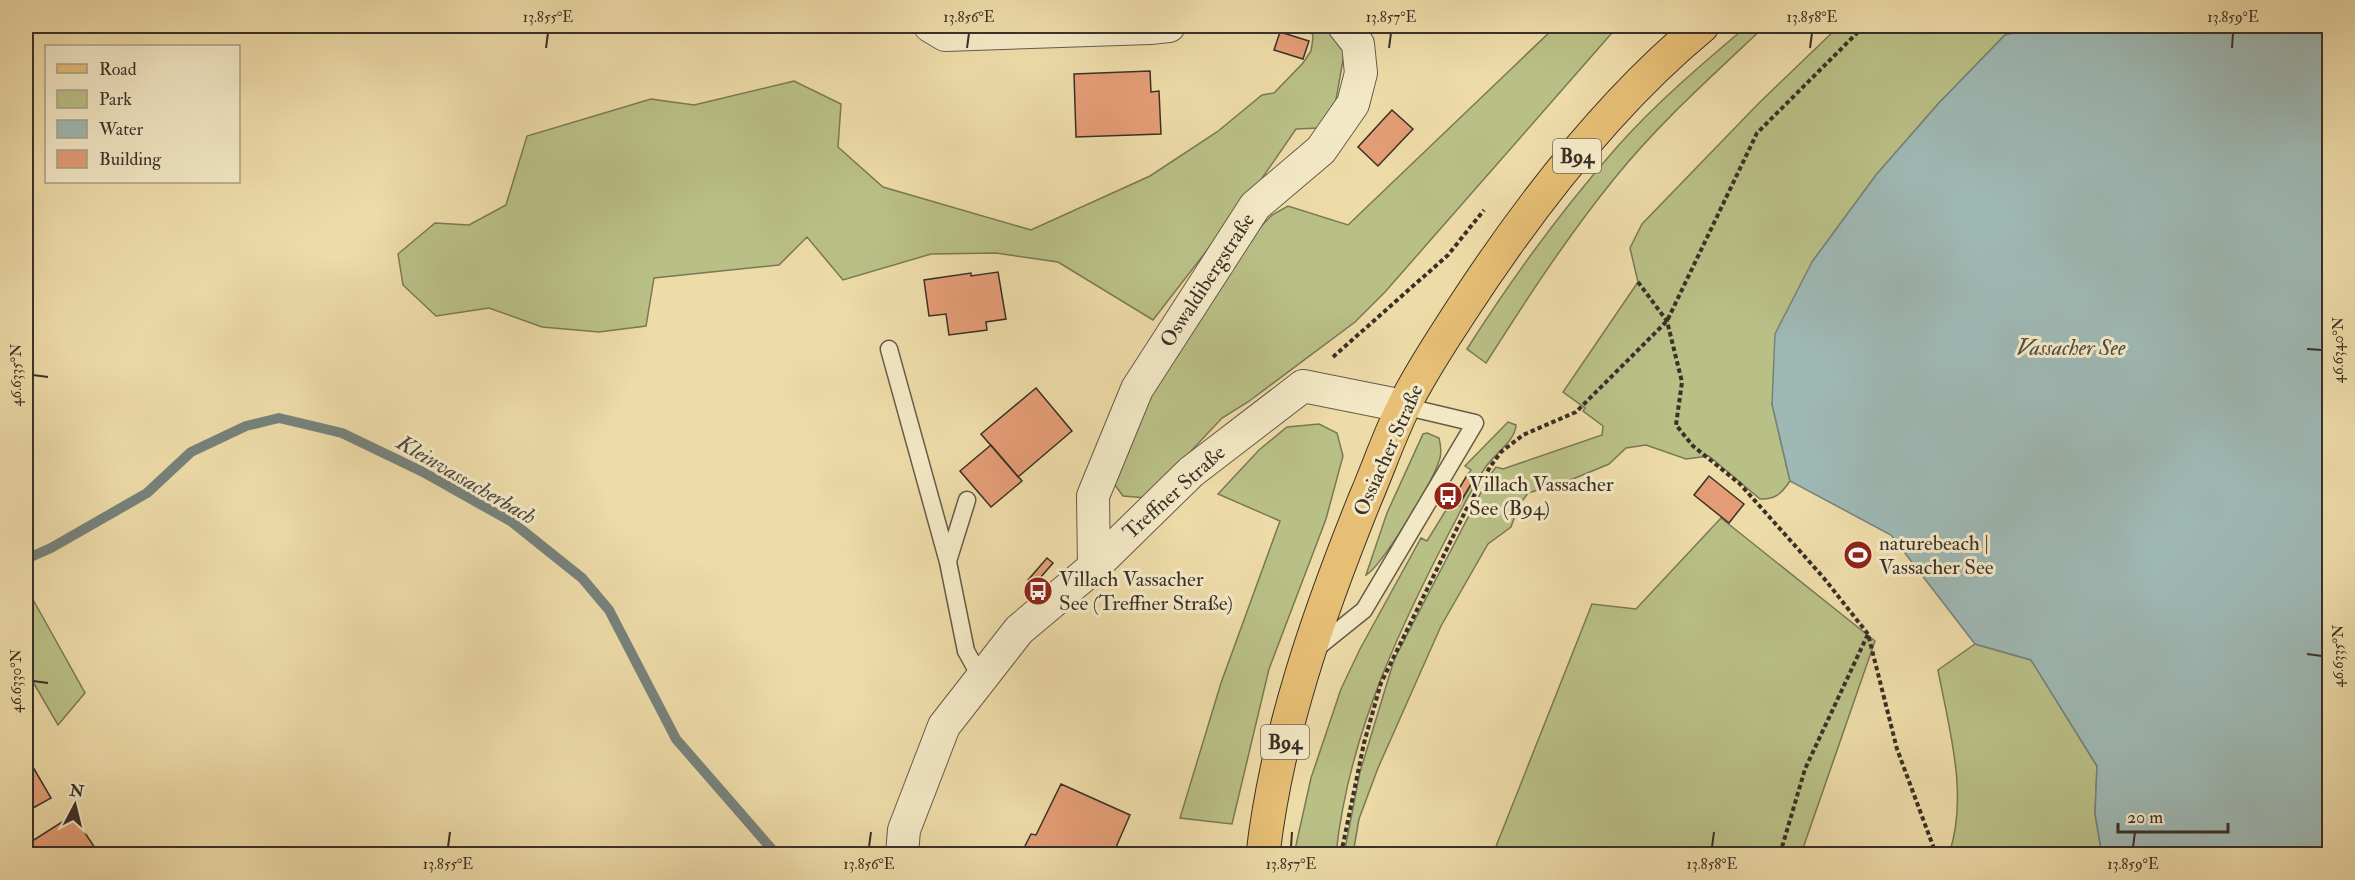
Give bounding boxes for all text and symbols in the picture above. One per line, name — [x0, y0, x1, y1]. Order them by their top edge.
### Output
text: 13.855°E — [523, 8, 573, 27]
text: 13.856°E — [943, 8, 995, 27]
text: 13.857°E — [1366, 8, 1417, 27]
text: 13.858°E — [1787, 8, 1838, 27]
text: 13.859°E — [2207, 8, 2259, 27]
legend — [45, 45, 240, 183]
text: Road — [99, 58, 137, 81]
text: Park — [99, 88, 132, 111]
text: Water — [98, 118, 143, 141]
road number: B94 — [1553, 139, 1601, 173]
text: Building — [99, 148, 162, 171]
street label: Oswaldibergstraße — [1154, 208, 1261, 352]
text: 46.6340°N — [2329, 316, 2348, 383]
water label: Vassacher See — [2017, 334, 2126, 362]
text: 46.6335°N — [7, 343, 26, 406]
street label: Ossiacher Straße — [1347, 380, 1430, 520]
water label: Kleinvassacherbach — [391, 428, 541, 531]
street label: Treffner Straße — [1117, 439, 1231, 545]
place label: Villach Vassacher See (B94) — [1469, 471, 1614, 522]
bus stop icon: Villach Vassacher See (B94) — [1432, 480, 1464, 512]
place label: naturebeach | Vassacher See — [1879, 530, 1994, 581]
sports icon: naturebeach | Vassacher See — [1842, 539, 1874, 571]
place label: Villach Vassacher See (Treffner Straße) — [1059, 566, 1233, 617]
bus stop icon: Villach Vassacher See (Treffner Straße) — [1022, 575, 1054, 607]
text: 46.6335°N — [2329, 624, 2348, 687]
text: 46.6330°N — [7, 648, 26, 713]
road number: B94 — [1261, 725, 1309, 759]
north arrow — [45, 775, 105, 835]
text: N — [67, 780, 86, 802]
scale bar — [2118, 796, 2228, 834]
text: 20 m — [2127, 806, 2163, 829]
text: 13.855°E — [423, 855, 473, 874]
text: 13.856°E — [843, 855, 895, 874]
text: 13.857°E — [1266, 855, 1317, 874]
text: 13.858°E — [1687, 855, 1738, 874]
text: 13.859°E — [2107, 855, 2159, 874]

